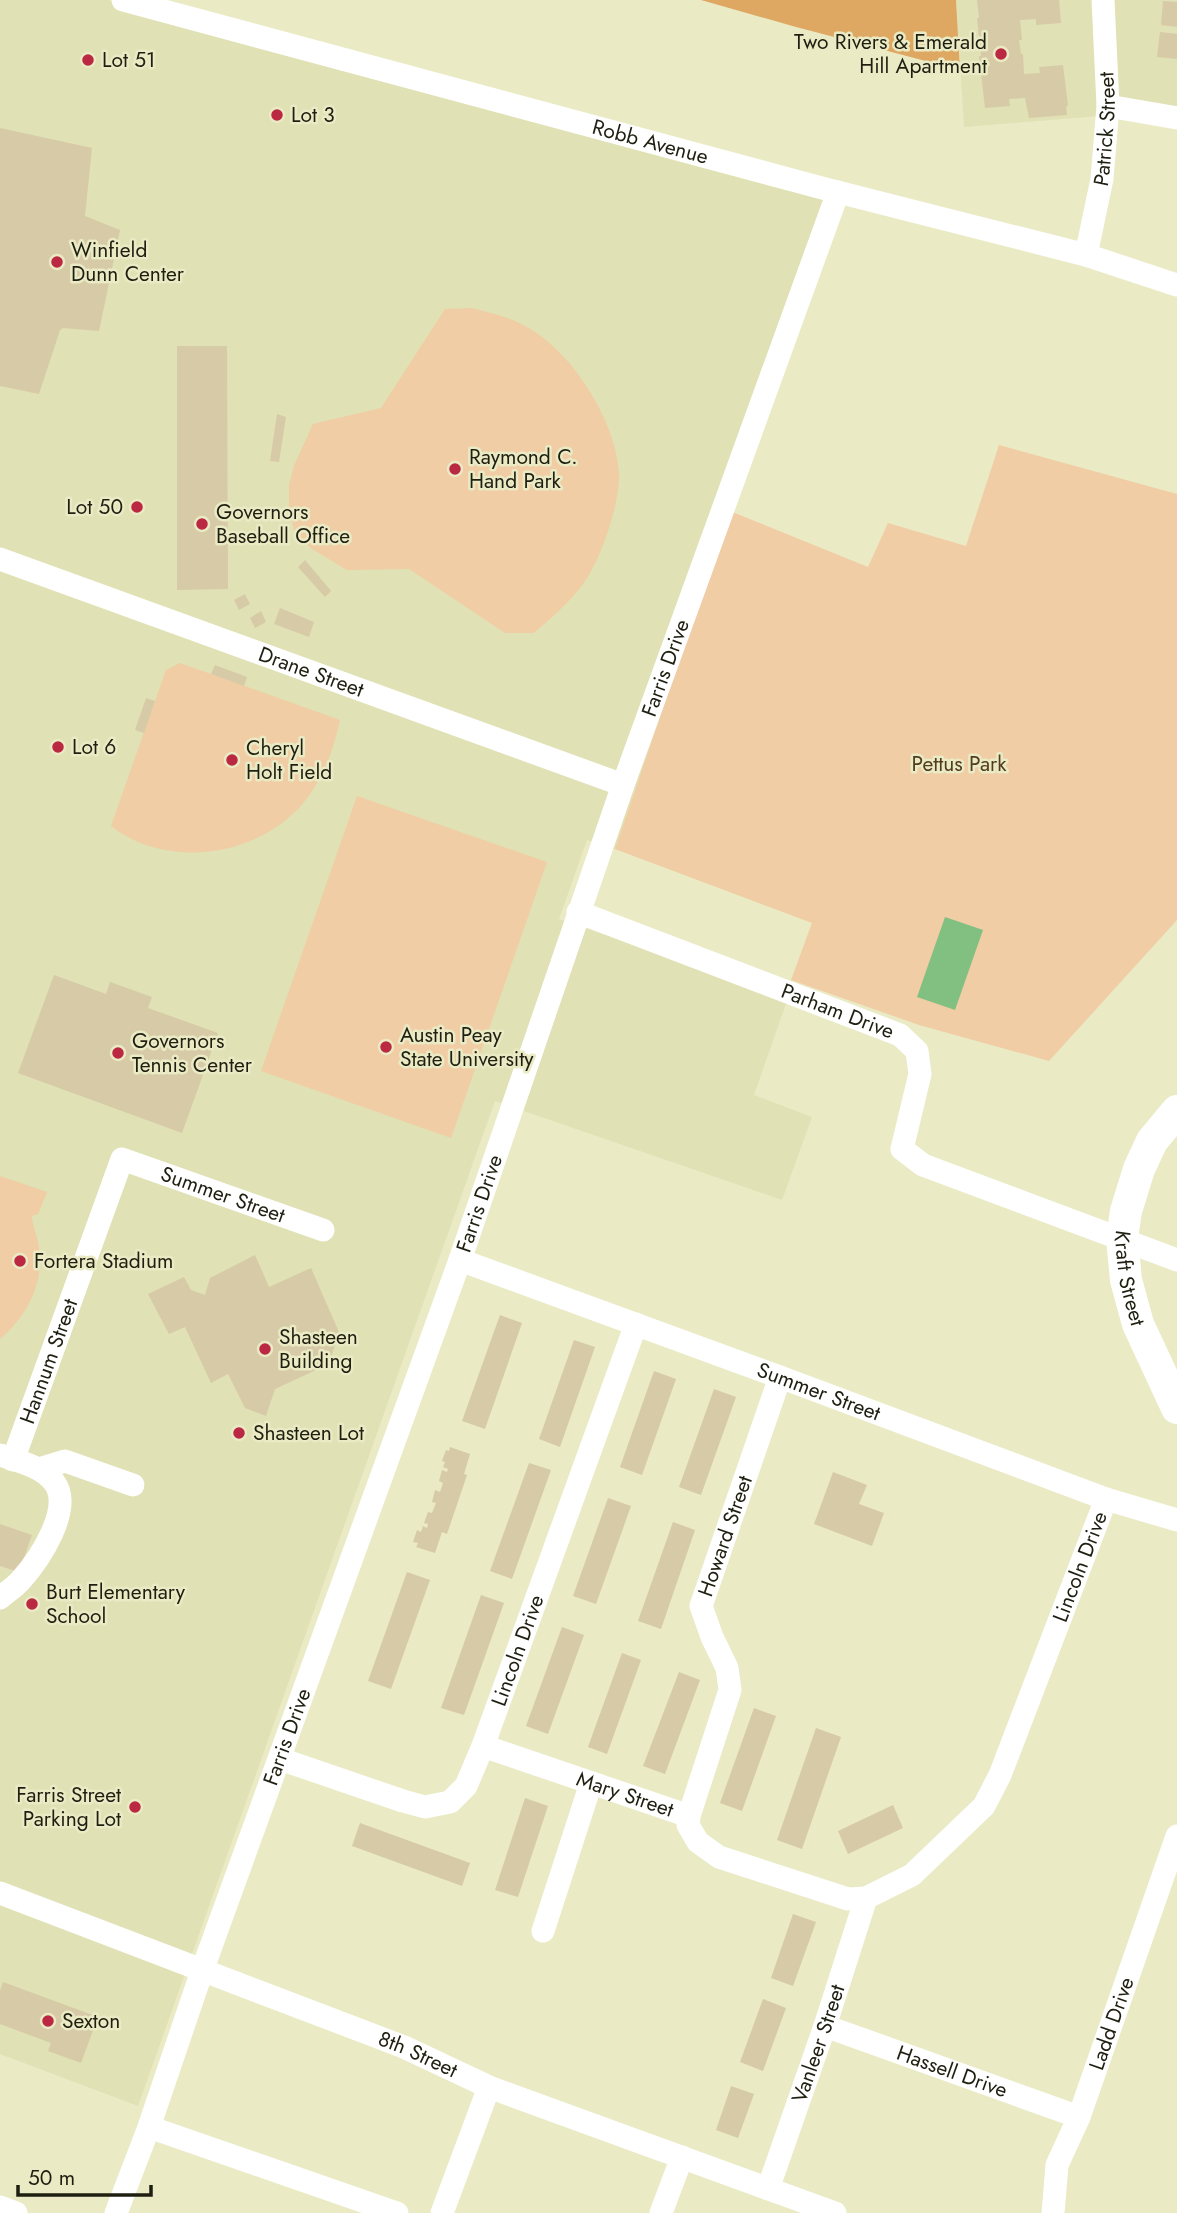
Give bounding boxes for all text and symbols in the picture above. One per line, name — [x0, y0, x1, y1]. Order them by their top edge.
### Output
place label: Two Rivers & Emerald Hill Apartment — [794, 27, 987, 81]
place label: Lot 51 — [102, 45, 156, 75]
marker: Two Rivers & Emerald Hill Apartment — [993, 46, 1009, 62]
marker: Lot 51 — [80, 52, 96, 68]
street label: Patrick Street — [1086, 71, 1123, 189]
place label: Lot 3 — [291, 100, 335, 130]
marker: Lot 3 — [269, 107, 285, 123]
street label: Robb Avenue — [589, 112, 712, 172]
place label: Winfield Dunn Center — [71, 235, 185, 289]
marker: Winfield Dunn Center — [49, 254, 65, 270]
place label: Raymond C. Hand Park — [469, 442, 578, 496]
marker: Raymond C. Hand Park — [447, 461, 463, 477]
place label: Lot 50 — [66, 492, 123, 522]
place label: Governors Baseball Office — [216, 497, 350, 551]
marker: Lot 50 — [129, 499, 145, 515]
marker: Governors Baseball Office — [194, 516, 210, 532]
street label: Farris Drive — [634, 615, 697, 721]
street label: Drane Street — [254, 639, 368, 705]
place label: Lot 6 — [72, 732, 116, 762]
place label: Cheryl Holt Field — [246, 733, 332, 787]
marker: Lot 6 — [50, 739, 66, 755]
park label: Pettus Park — [912, 749, 1007, 779]
marker: Cheryl Holt Field — [224, 752, 240, 768]
street label: Parham Drive — [777, 976, 899, 1046]
place label: Austin Peay State University — [400, 1020, 534, 1074]
place label: Governors Tennis Center — [132, 1026, 253, 1080]
marker: Austin Peay State University — [378, 1039, 394, 1055]
marker: Governors Tennis Center — [110, 1045, 126, 1061]
street label: Farris Drive — [449, 1151, 510, 1256]
street label: Summer Street — [157, 1159, 289, 1230]
street label: Kraft Street — [1107, 1228, 1153, 1329]
place label: Fortera Stadium — [34, 1246, 173, 1276]
marker: Fortera Stadium — [12, 1253, 28, 1269]
street label: Hannum Street — [12, 1295, 85, 1428]
place label: Shasteen Building — [279, 1322, 358, 1376]
marker: Shasteen Building — [257, 1341, 273, 1357]
street label: Summer Street — [753, 1355, 885, 1428]
place label: Shasteen Lot — [253, 1418, 364, 1448]
marker: Shasteen Lot — [231, 1425, 247, 1441]
street label: Howard Street — [690, 1472, 760, 1601]
street label: Lincoln Drive — [1045, 1507, 1115, 1626]
place label: Burt Elementary School — [46, 1577, 186, 1631]
street label: Lincoln Drive — [484, 1590, 552, 1710]
marker: Burt Elementary School — [24, 1596, 40, 1612]
street label: Farris Drive — [256, 1684, 318, 1790]
street label: Mary Street — [573, 1764, 678, 1825]
place label: Farris Street Parking Lot — [16, 1780, 121, 1834]
marker: Farris Street Parking Lot — [127, 1799, 143, 1815]
street label: Ladd Drive — [1082, 1973, 1142, 2074]
street label: Vanleer Street — [784, 1981, 852, 2107]
place label: Sexton — [62, 2006, 120, 2036]
marker: Sexton — [40, 2013, 56, 2029]
street label: 8th Street — [374, 2024, 463, 2085]
street label: Hassell Drive — [893, 2038, 1012, 2105]
scale bar — [18, 2154, 150, 2198]
text: 50 m — [28, 2163, 75, 2193]

